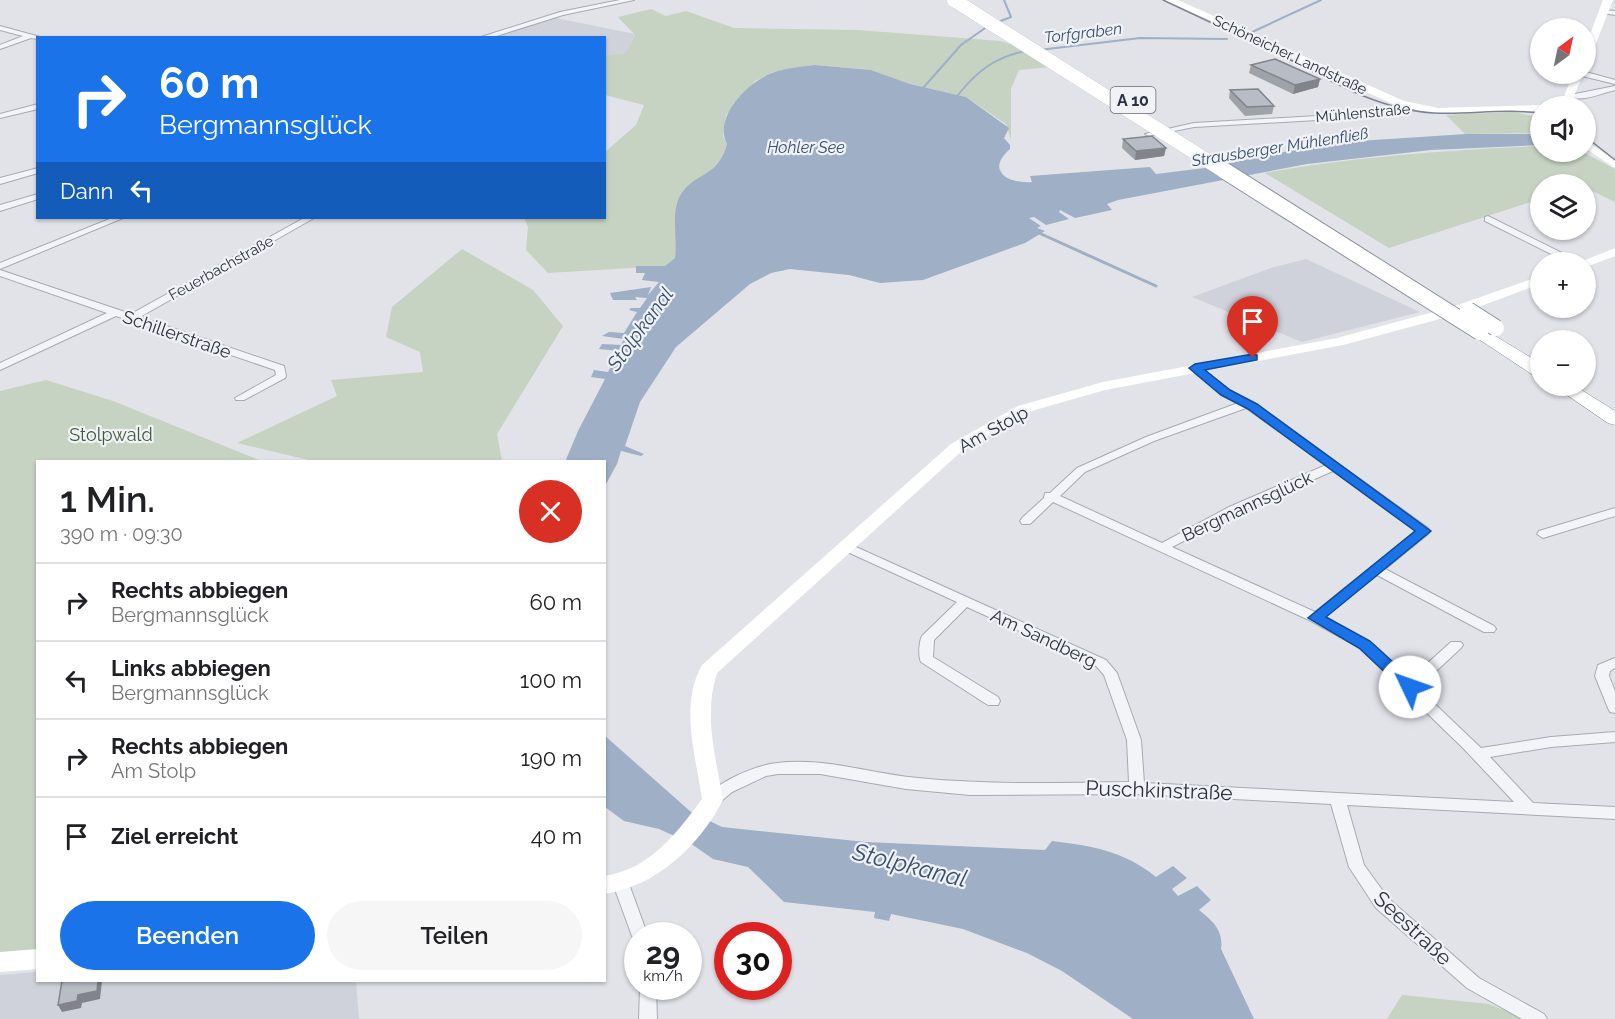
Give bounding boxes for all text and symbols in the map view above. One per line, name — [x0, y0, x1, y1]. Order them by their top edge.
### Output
street label: Schöneicher Landstraße — [1210, 11, 1370, 99]
north arrow — [1530, 18, 1596, 84]
map controls — [1530, 18, 1596, 396]
water label: Torfgraben — [1043, 19, 1123, 47]
text: 60 m — [159, 59, 259, 108]
icon: right — [60, 60, 138, 138]
road number: A 10 — [1110, 87, 1156, 113]
button: sound — [1530, 96, 1596, 162]
street label: Mühlenstraße — [1315, 100, 1411, 126]
text: Bergmannsglück — [159, 109, 372, 140]
water label: Strausberger Mühlenfließ — [1189, 124, 1370, 171]
water label: Hohler See — [767, 138, 845, 157]
icon: left — [125, 174, 158, 207]
button: layers — [1530, 174, 1596, 240]
text: Dann — [60, 178, 113, 204]
street label: Feuerbachstraße — [165, 232, 277, 304]
button: + — [1530, 252, 1596, 318]
water label: Stolpkanal — [601, 283, 678, 376]
pin — [1227, 296, 1278, 358]
icon: arrive — [1236, 305, 1269, 338]
street label: Schillerstraße — [120, 306, 234, 362]
button: − — [1530, 330, 1596, 396]
street label: Am Stolp — [954, 401, 1032, 457]
park label: Stolpwald — [69, 424, 153, 445]
street label: Bergmannsglück — [1178, 466, 1316, 546]
text: 1 Min. — [60, 478, 155, 520]
button: close — [519, 480, 582, 543]
text: 390 m · 09:30 — [60, 522, 183, 546]
text: Rechts abbiegen — [111, 577, 288, 603]
icon: right — [60, 586, 93, 619]
text: 60 m — [529, 589, 582, 615]
text: Bergmannsglück — [111, 603, 269, 627]
street label: Am Sandberg — [988, 604, 1100, 672]
text: Links abbiegen — [111, 655, 271, 681]
position arrow — [1378, 655, 1442, 719]
icon: left — [60, 664, 93, 697]
text: 100 m — [520, 667, 582, 693]
text: Bergmannsglück — [111, 681, 269, 705]
text: Rechts abbiegen — [111, 733, 288, 759]
icon: right — [60, 742, 93, 775]
text: 190 m — [520, 745, 582, 771]
text: Am Stolp — [111, 759, 196, 783]
street label: Puschkinstraße — [1085, 775, 1233, 805]
icon: arrive — [60, 820, 93, 853]
text: Ziel erreicht — [111, 823, 238, 849]
text: 40 m — [531, 823, 582, 849]
water label: Stolpkanal — [849, 837, 970, 893]
street label: Seestraße — [1369, 886, 1457, 970]
button: Beenden — [60, 901, 315, 970]
button: Teilen — [327, 901, 582, 970]
speed limit sign: 30 — [714, 922, 792, 1000]
text: 29 — [646, 936, 680, 971]
text: km/h — [643, 967, 683, 985]

